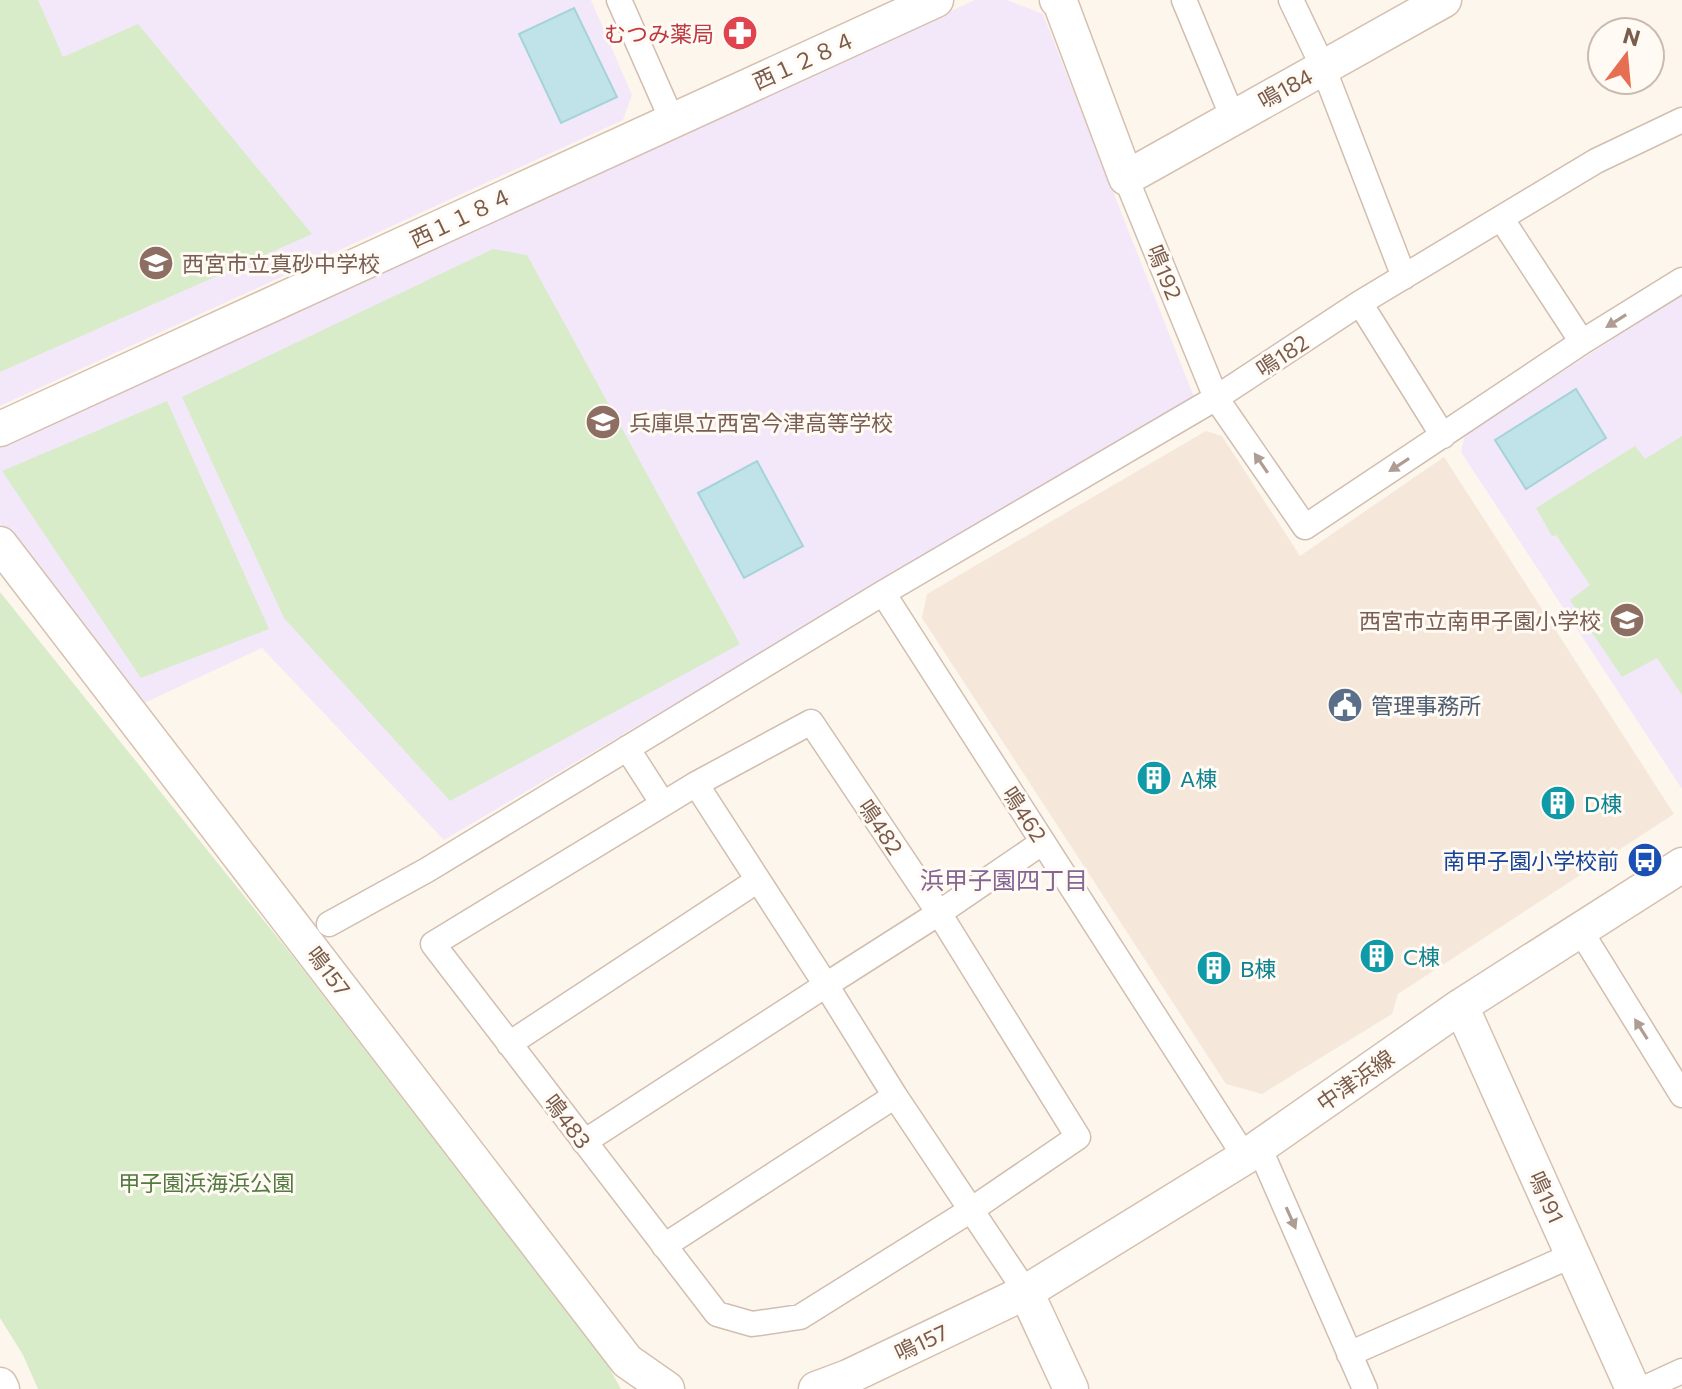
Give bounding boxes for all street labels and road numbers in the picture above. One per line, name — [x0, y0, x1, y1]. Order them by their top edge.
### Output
street label: 西１２８４ — [748, 25, 860, 95]
street label: 鳴184 — [1253, 62, 1317, 114]
street label: 西１１８４ — [405, 182, 517, 252]
street label: 鳴192 — [1142, 241, 1188, 303]
street label: 鳴182 — [1251, 328, 1313, 382]
street label: 鳴462 — [997, 781, 1053, 847]
street label: 鳴482 — [853, 794, 909, 860]
street label: 鳴157 — [301, 941, 357, 1001]
street label: 中津浜線 — [1311, 1044, 1399, 1116]
street label: 鳴483 — [539, 1088, 597, 1154]
street label: 鳴191 — [1524, 1167, 1570, 1227]
street label: 鳴157 — [890, 1318, 952, 1366]

